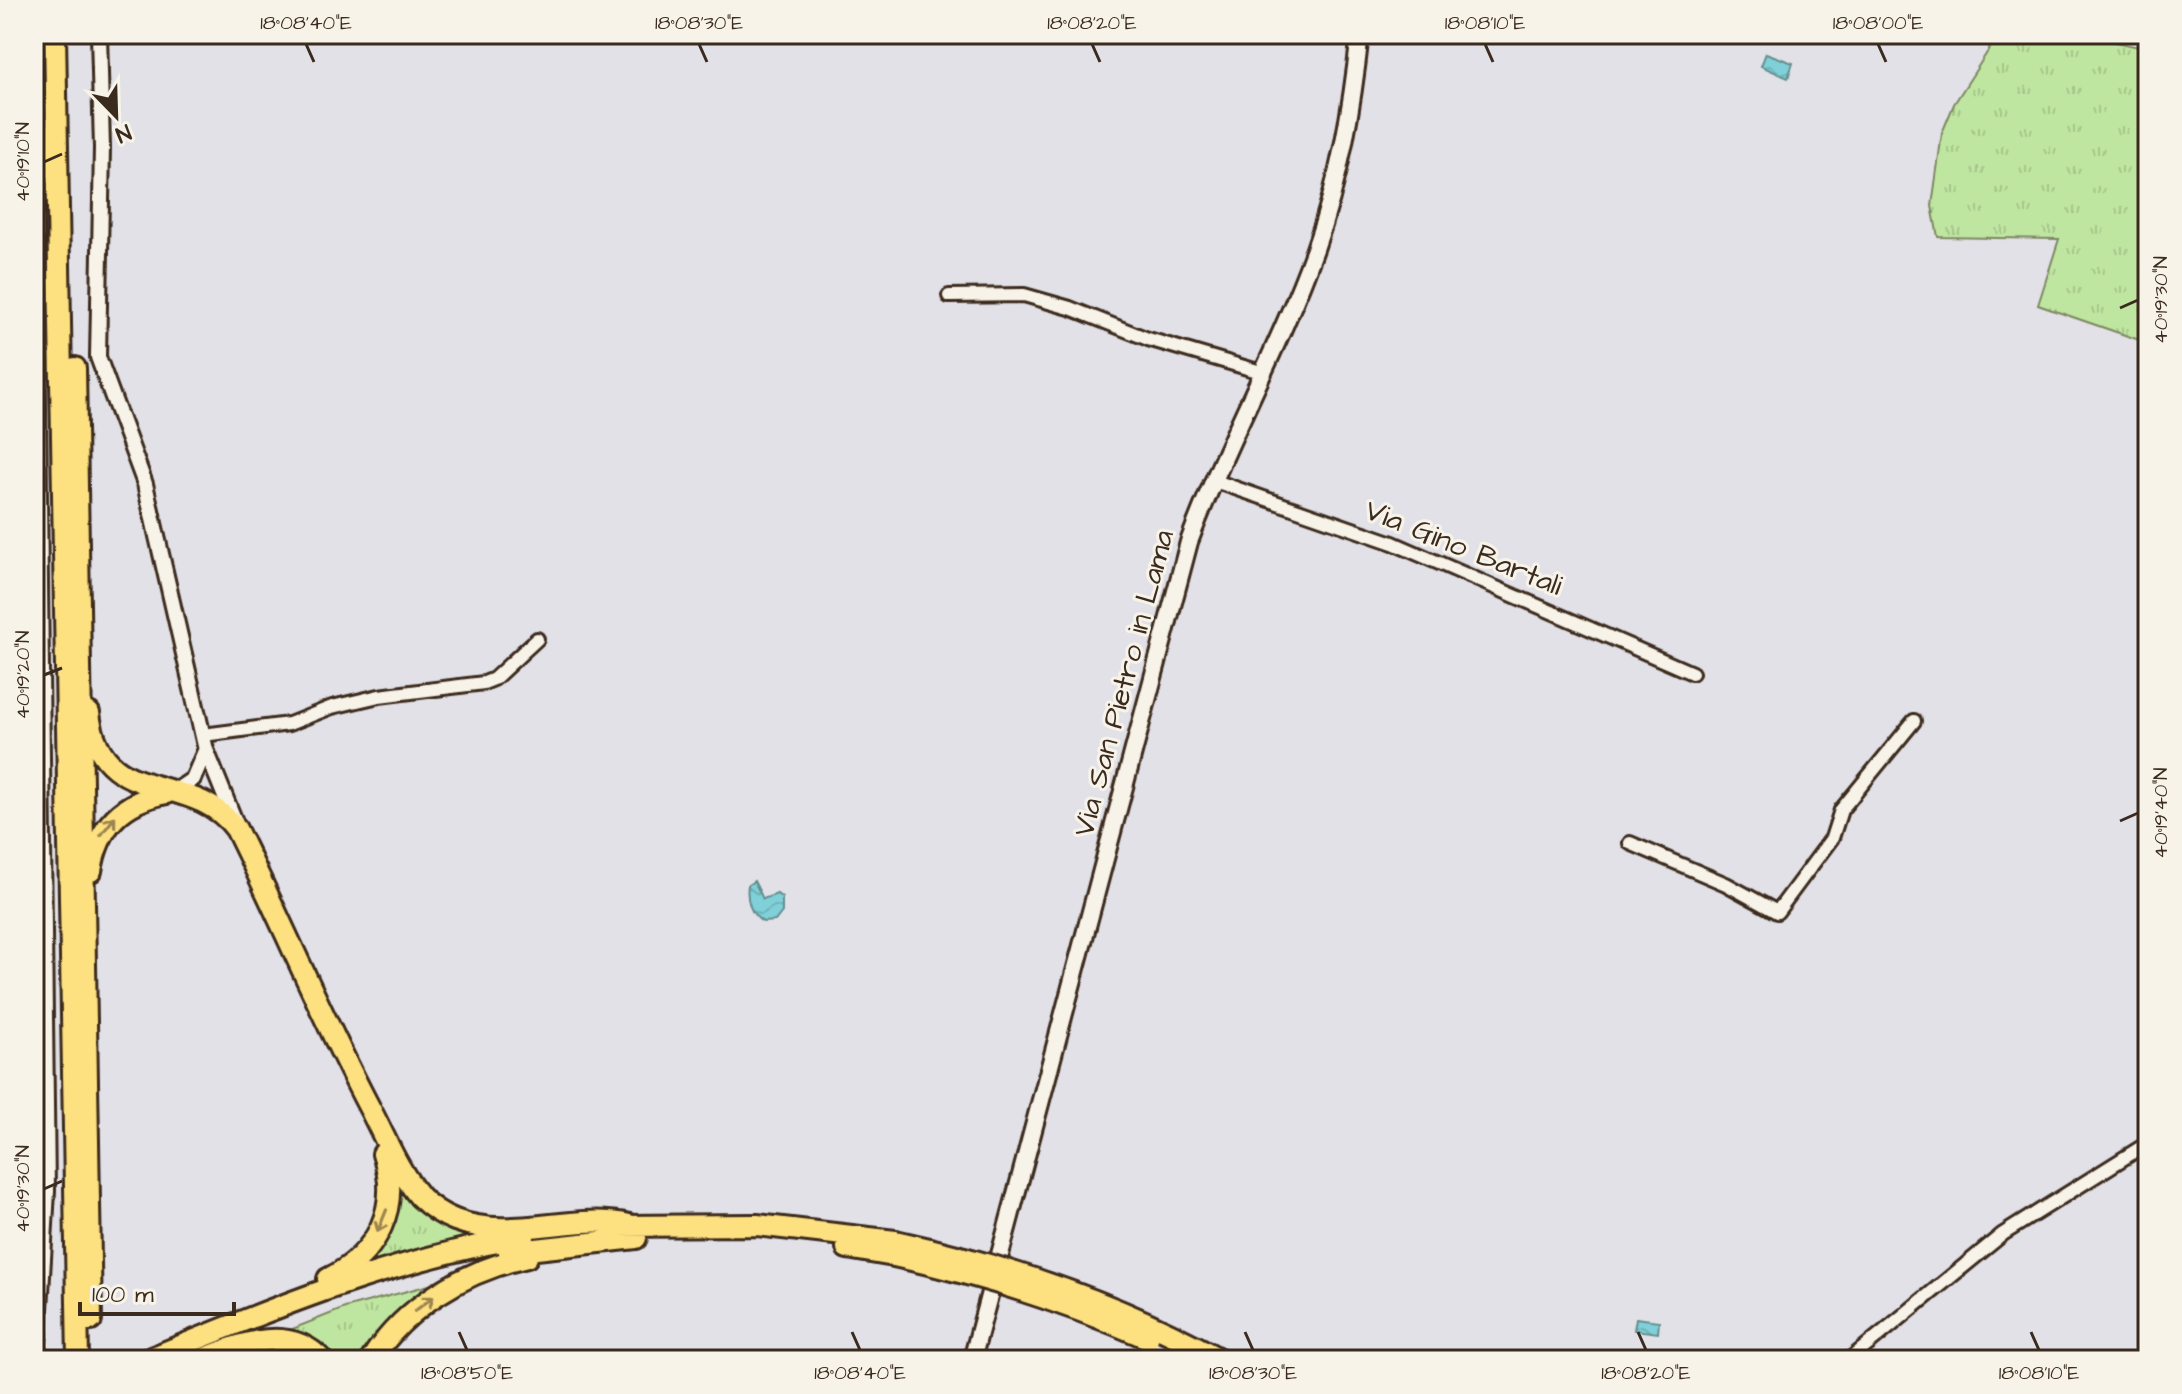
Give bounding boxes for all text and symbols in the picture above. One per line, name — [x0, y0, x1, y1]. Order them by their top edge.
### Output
text: 18°08'40"E — [260, 9, 352, 37]
text: 18°08'30"E — [655, 9, 743, 37]
text: 18°08'20"E — [1047, 9, 1137, 37]
text: 18°08'10"E — [1445, 9, 1525, 37]
text: 18°08'00"E — [1833, 9, 1923, 37]
north arrow — [76, 76, 156, 156]
text: N — [111, 116, 136, 150]
text: 40°19'10"N — [9, 122, 37, 202]
text: 40°19'30"N — [2147, 256, 2175, 344]
street label: Via Gino Bartali — [1359, 489, 1569, 607]
street label: Via San Pietro in Lama — [1063, 525, 1185, 841]
text: 40°19'20"N — [9, 630, 37, 720]
text: 40°19'40"N — [2147, 767, 2175, 859]
one-way arrow — [99, 816, 116, 837]
text: 40°19'30"N — [9, 1145, 37, 1233]
one-way arrow — [374, 1208, 389, 1233]
scale bar — [80, 1266, 234, 1316]
text: 100 m — [92, 1278, 154, 1312]
one-way arrow — [413, 1295, 434, 1312]
text: 18°08'50"E — [421, 1359, 513, 1387]
text: 18°08'40"E — [814, 1359, 906, 1387]
text: 18°08'30"E — [1209, 1359, 1297, 1387]
text: 18°08'20"E — [1601, 1359, 1691, 1387]
text: 18°08'10"E — [1999, 1359, 2079, 1387]

